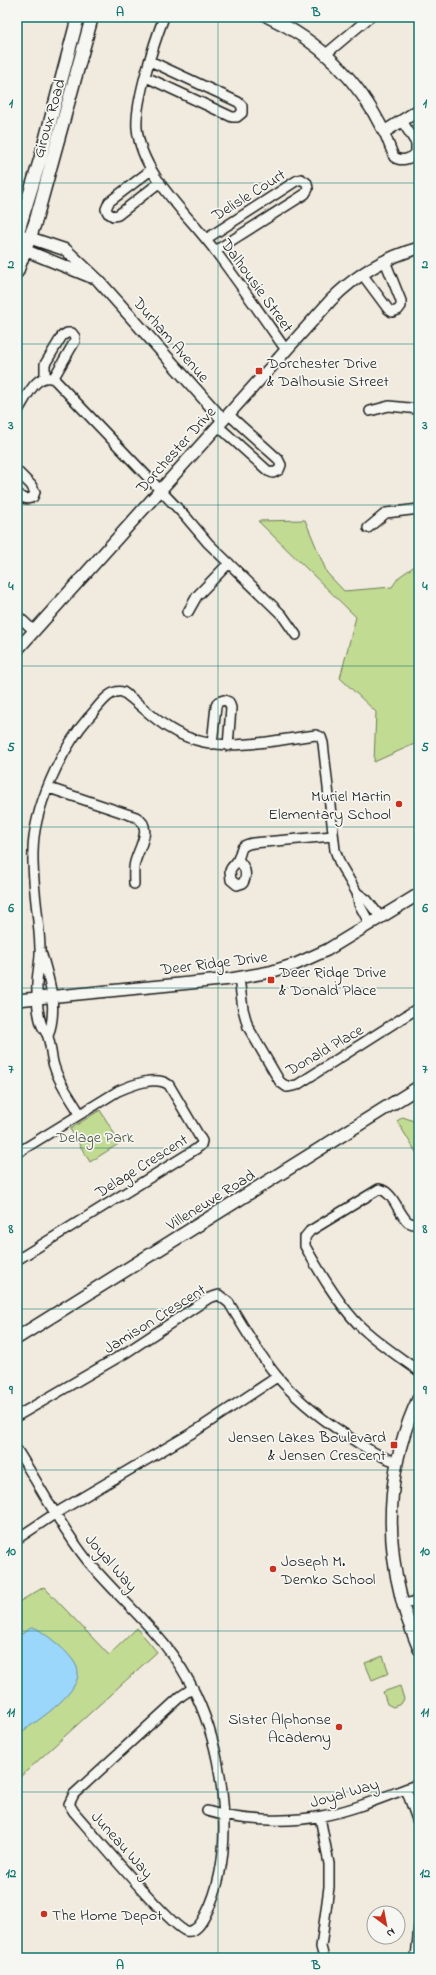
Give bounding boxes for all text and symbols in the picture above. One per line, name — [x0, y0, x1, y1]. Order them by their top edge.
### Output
text: A — [116, 3, 124, 22]
text: B — [311, 3, 321, 22]
street label: Giroux Road — [27, 76, 73, 161]
text: 1 — [9, 94, 14, 113]
text: 1 — [423, 94, 428, 113]
street label: Delisle Court — [207, 163, 291, 228]
street label: Dalhousie Street — [214, 234, 299, 338]
text: 2 — [7, 255, 15, 274]
text: 2 — [421, 255, 429, 274]
street label: Durham Avenue — [126, 292, 215, 389]
place label: Dorchester Drive & Dalhousie Street — [266, 352, 390, 394]
marker: Dorchester Drive & Dalhousie Street — [254, 366, 264, 376]
street label: Dorchester Drive — [130, 401, 223, 500]
text: 3 — [7, 416, 14, 435]
text: 3 — [421, 416, 428, 435]
text: 4 — [7, 577, 14, 596]
text: 4 — [421, 577, 428, 596]
text: 5 — [7, 738, 15, 757]
text: 5 — [421, 738, 429, 757]
place label: Muriel Martin Elementary School — [268, 785, 391, 827]
marker: Muriel Martin Elementary School — [394, 799, 404, 809]
text: 6 — [7, 899, 14, 918]
text: 6 — [421, 899, 428, 918]
street label: Deer Ridge Drive — [158, 945, 270, 983]
place label: Deer Ridge Drive & Donald Place — [278, 961, 387, 1003]
marker: Deer Ridge Drive & Donald Place — [266, 975, 276, 985]
street label: Donald Place — [281, 1018, 369, 1083]
text: 7 — [8, 1060, 14, 1079]
text: 7 — [422, 1060, 428, 1079]
park label: Delage Park — [55, 1126, 135, 1150]
street label: Delage Crescent — [90, 1128, 194, 1205]
street label: Villeneuve Road — [161, 1164, 260, 1238]
text: 8 — [8, 1220, 14, 1239]
text: 8 — [422, 1220, 428, 1239]
street label: Jamison Crescent — [99, 1278, 211, 1361]
text: 9 — [8, 1381, 14, 1400]
text: 9 — [422, 1381, 428, 1400]
place label: Jensen Lakes Boulevard & Jensen Crescent — [228, 1426, 387, 1468]
marker: Jensen Lakes Boulevard & Jensen Crescent — [389, 1440, 399, 1450]
street label: Joyal Way — [78, 1529, 143, 1598]
text: 10 — [6, 1542, 16, 1561]
text: 10 — [420, 1542, 430, 1561]
place label: Joseph M. Demko School — [280, 1550, 376, 1592]
marker: Joseph M. Demko School — [268, 1564, 278, 1574]
text: 11 — [7, 1703, 16, 1722]
text: 11 — [421, 1703, 430, 1722]
place label: Sister Alphonse Academy — [228, 1708, 332, 1750]
marker: Sister Alphonse Academy — [334, 1722, 344, 1732]
street label: Joyal Way — [307, 1773, 382, 1815]
street label: Juneau Way — [85, 1806, 158, 1885]
text: 12 — [6, 1864, 17, 1883]
text: 12 — [420, 1864, 431, 1883]
place label: The Home Depot — [52, 1904, 163, 1928]
north arrow — [366, 1905, 406, 1945]
marker: The Home Depot — [39, 1909, 49, 1919]
text: N — [383, 1924, 398, 1941]
text: A — [116, 1956, 124, 1975]
text: B — [311, 1956, 321, 1975]

